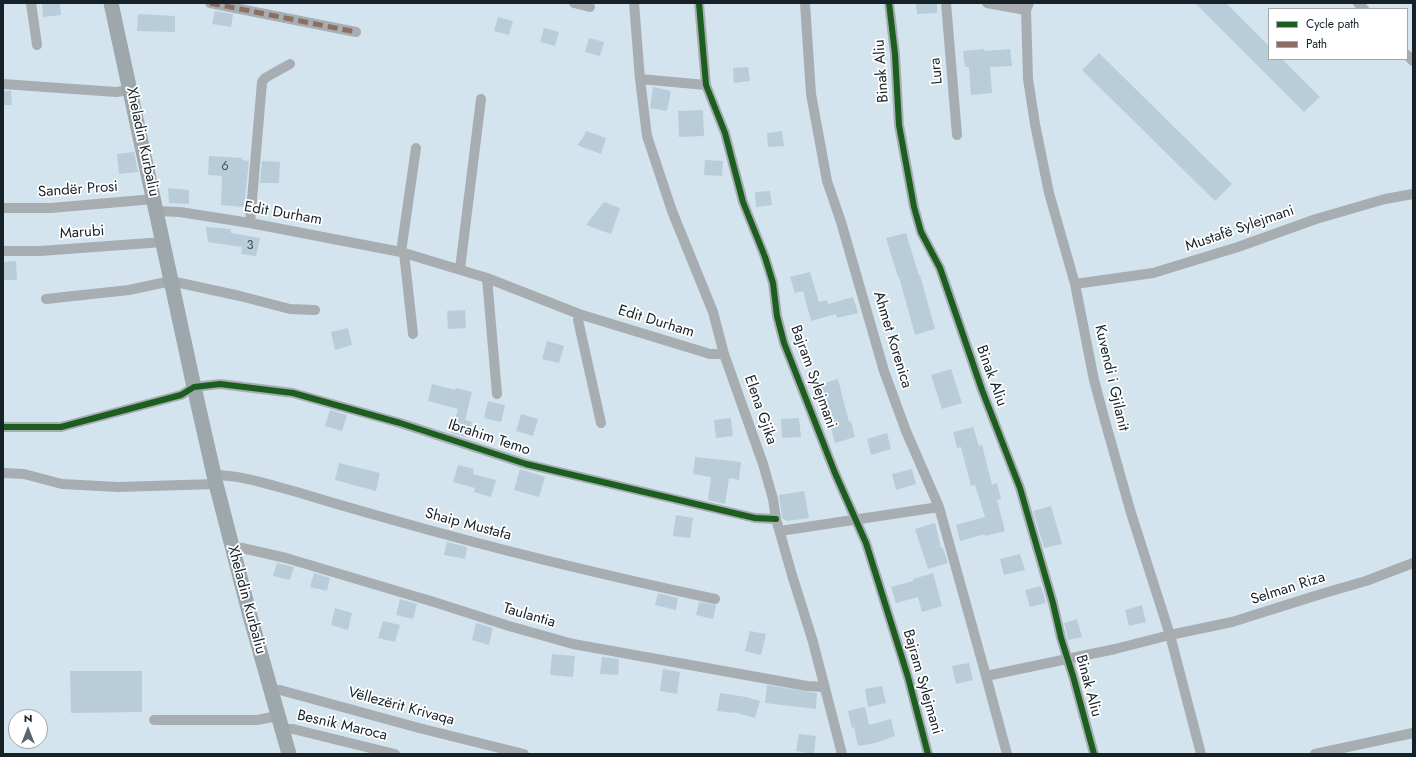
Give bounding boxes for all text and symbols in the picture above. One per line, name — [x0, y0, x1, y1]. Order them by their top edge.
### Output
legend — [1268, 8, 1408, 60]
text: Cycle path — [1306, 15, 1359, 33]
text: Path — [1306, 35, 1327, 53]
street label: Binak Aliu — [871, 39, 893, 103]
street label: Lura — [927, 57, 947, 85]
street label: Xheladin Kurbaliu — [122, 86, 162, 198]
house number: 6 — [221, 159, 229, 175]
street label: Sandër Prosi — [37, 178, 119, 202]
street label: Edit Durham — [243, 198, 323, 230]
street label: Mustafë Sylejmani — [1183, 202, 1297, 256]
street label: Marubi — [59, 222, 105, 244]
house number: 3 — [246, 238, 254, 254]
street label: Ahmet Korenica — [869, 289, 915, 391]
street label: Edit Durham — [616, 302, 696, 342]
street label: Bajram Sylejmani — [786, 323, 840, 431]
street label: Kuvendi i Gjilanit — [1090, 323, 1132, 433]
street label: Binak Aliu — [972, 343, 1010, 409]
street label: Elena Gjika — [740, 373, 780, 447]
street label: Ibrahim Temo — [445, 416, 533, 460]
street label: Shaip Mustafa — [423, 505, 513, 545]
street label: Xheladin Kurbaliu — [223, 544, 269, 656]
street label: Selman Riza — [1249, 569, 1327, 609]
street label: Taulantia — [501, 600, 557, 632]
street label: Bajram Sylejmani — [898, 627, 946, 737]
street label: Binak Aliu — [1071, 653, 1105, 719]
street label: Vëllezërit Krivaqa — [346, 684, 456, 730]
street label: Besnik Maroca — [295, 707, 389, 745]
north arrow — [8, 709, 48, 749]
text: N — [24, 710, 32, 726]

